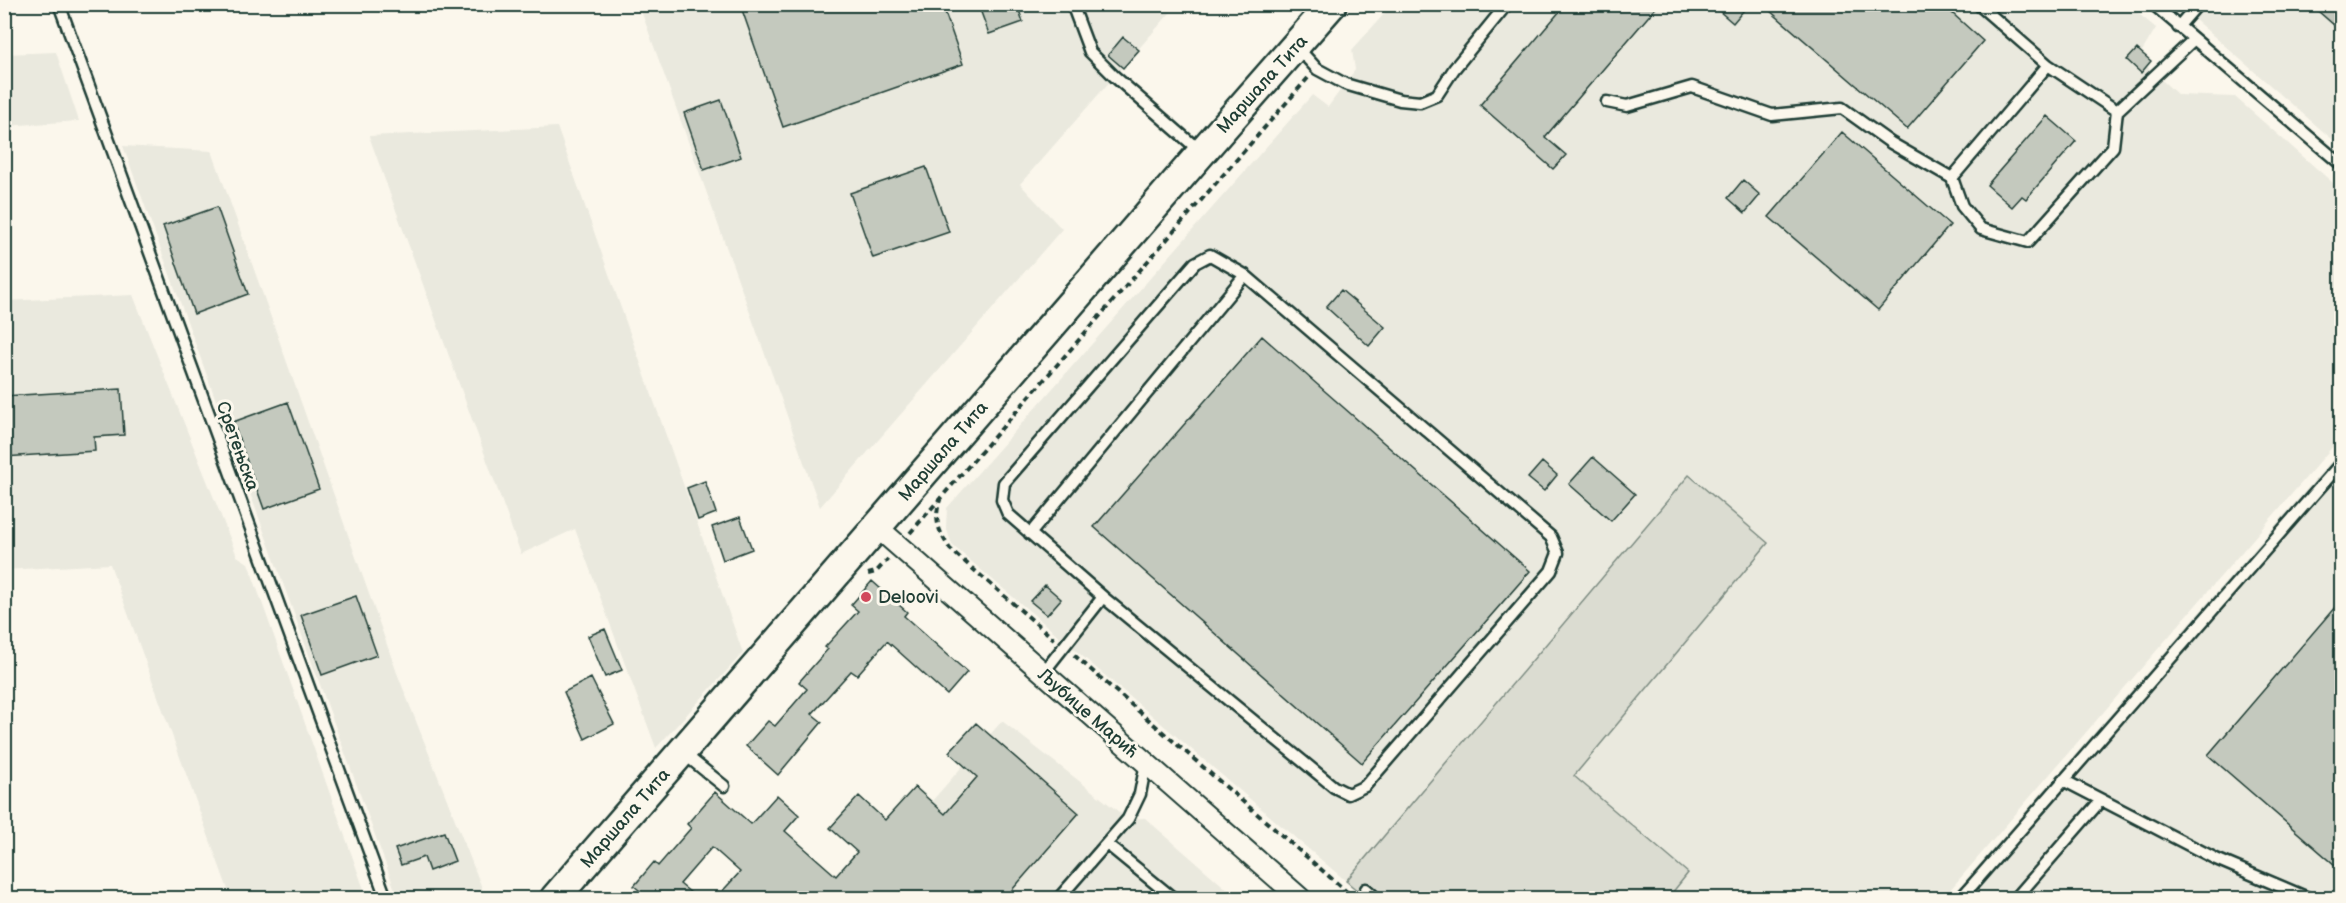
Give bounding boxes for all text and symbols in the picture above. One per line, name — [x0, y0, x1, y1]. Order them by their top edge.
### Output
street label: Маршала Тита — [1213, 31, 1312, 138]
street label: Маршала Тита — [894, 397, 993, 505]
street label: Сретењска — [212, 399, 264, 494]
place label: Deloovi — [878, 587, 939, 608]
marker: Deloovi — [859, 590, 873, 604]
street label: Љубице Марић — [1033, 664, 1142, 763]
street label: Маршала Тита — [576, 764, 675, 872]

